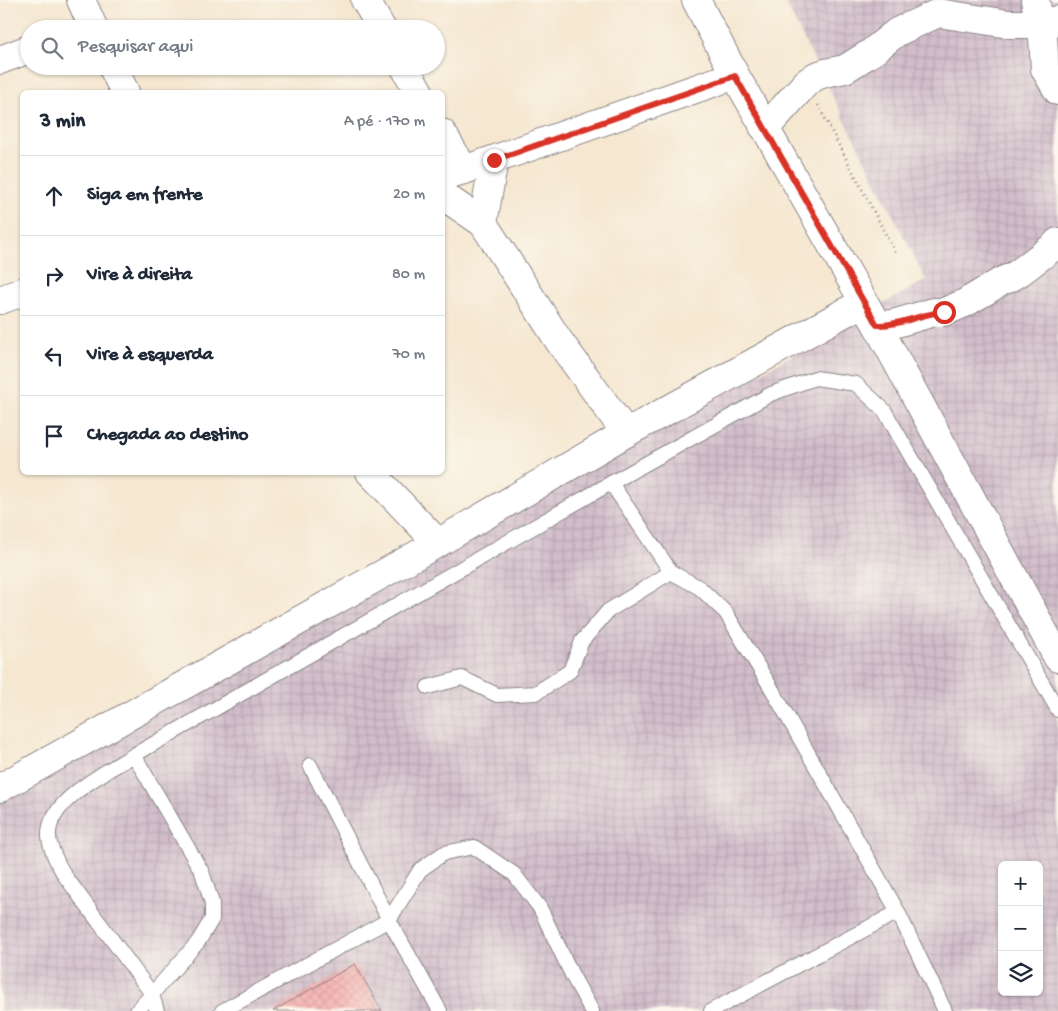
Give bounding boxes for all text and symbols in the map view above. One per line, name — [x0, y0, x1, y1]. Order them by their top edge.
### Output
search box — [20, 20, 445, 75]
icon: search — [38, 34, 66, 62]
text: Pesquisar aqui — [78, 36, 193, 59]
text: 3 min — [40, 110, 85, 135]
text: A pé · 170 m — [344, 113, 425, 132]
route end — [483, 149, 506, 172]
icon: ahead — [40, 182, 68, 210]
text: Siga em frente — [87, 184, 203, 207]
text: 20 m — [393, 186, 425, 205]
icon: right — [40, 262, 68, 290]
text: Vire à direita — [87, 264, 192, 287]
text: 80 m — [392, 266, 425, 285]
route start — [933, 301, 956, 324]
icon: left — [40, 342, 68, 370]
text: Vire à esquerda — [87, 344, 213, 367]
text: 70 m — [392, 346, 425, 365]
icon: arrive — [40, 422, 68, 450]
text: Chegada ao destino — [87, 424, 248, 447]
map controls — [998, 861, 1043, 996]
button: + — [998, 861, 1043, 906]
button: − — [998, 906, 1043, 951]
button: layers — [998, 951, 1043, 996]

